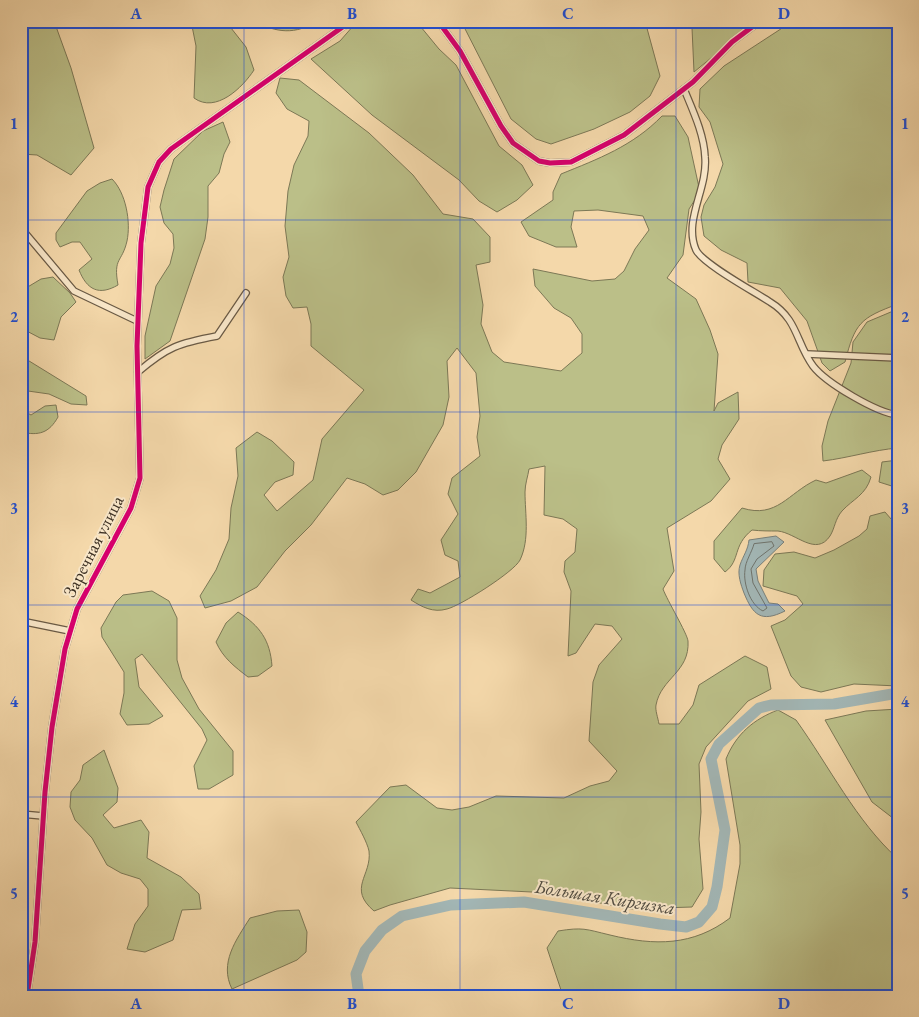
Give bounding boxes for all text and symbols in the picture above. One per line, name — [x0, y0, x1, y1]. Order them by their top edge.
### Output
text: A — [129, 3, 142, 24]
text: B — [347, 3, 357, 24]
text: C — [562, 3, 574, 24]
text: D — [778, 3, 790, 24]
text: 1 — [10, 113, 18, 134]
text: 1 — [901, 113, 909, 134]
text: 2 — [10, 306, 19, 327]
text: 2 — [901, 306, 910, 327]
street label: Заречная улица — [58, 491, 129, 601]
text: 3 — [10, 498, 18, 519]
text: 3 — [901, 498, 909, 519]
text: 4 — [10, 691, 19, 712]
text: 4 — [901, 691, 910, 712]
water label: Большая Киргизка — [532, 873, 677, 920]
text: 5 — [10, 883, 18, 904]
text: 5 — [901, 883, 909, 904]
text: A — [129, 993, 142, 1014]
text: B — [347, 993, 357, 1014]
text: C — [562, 993, 574, 1014]
text: D — [778, 993, 790, 1014]

